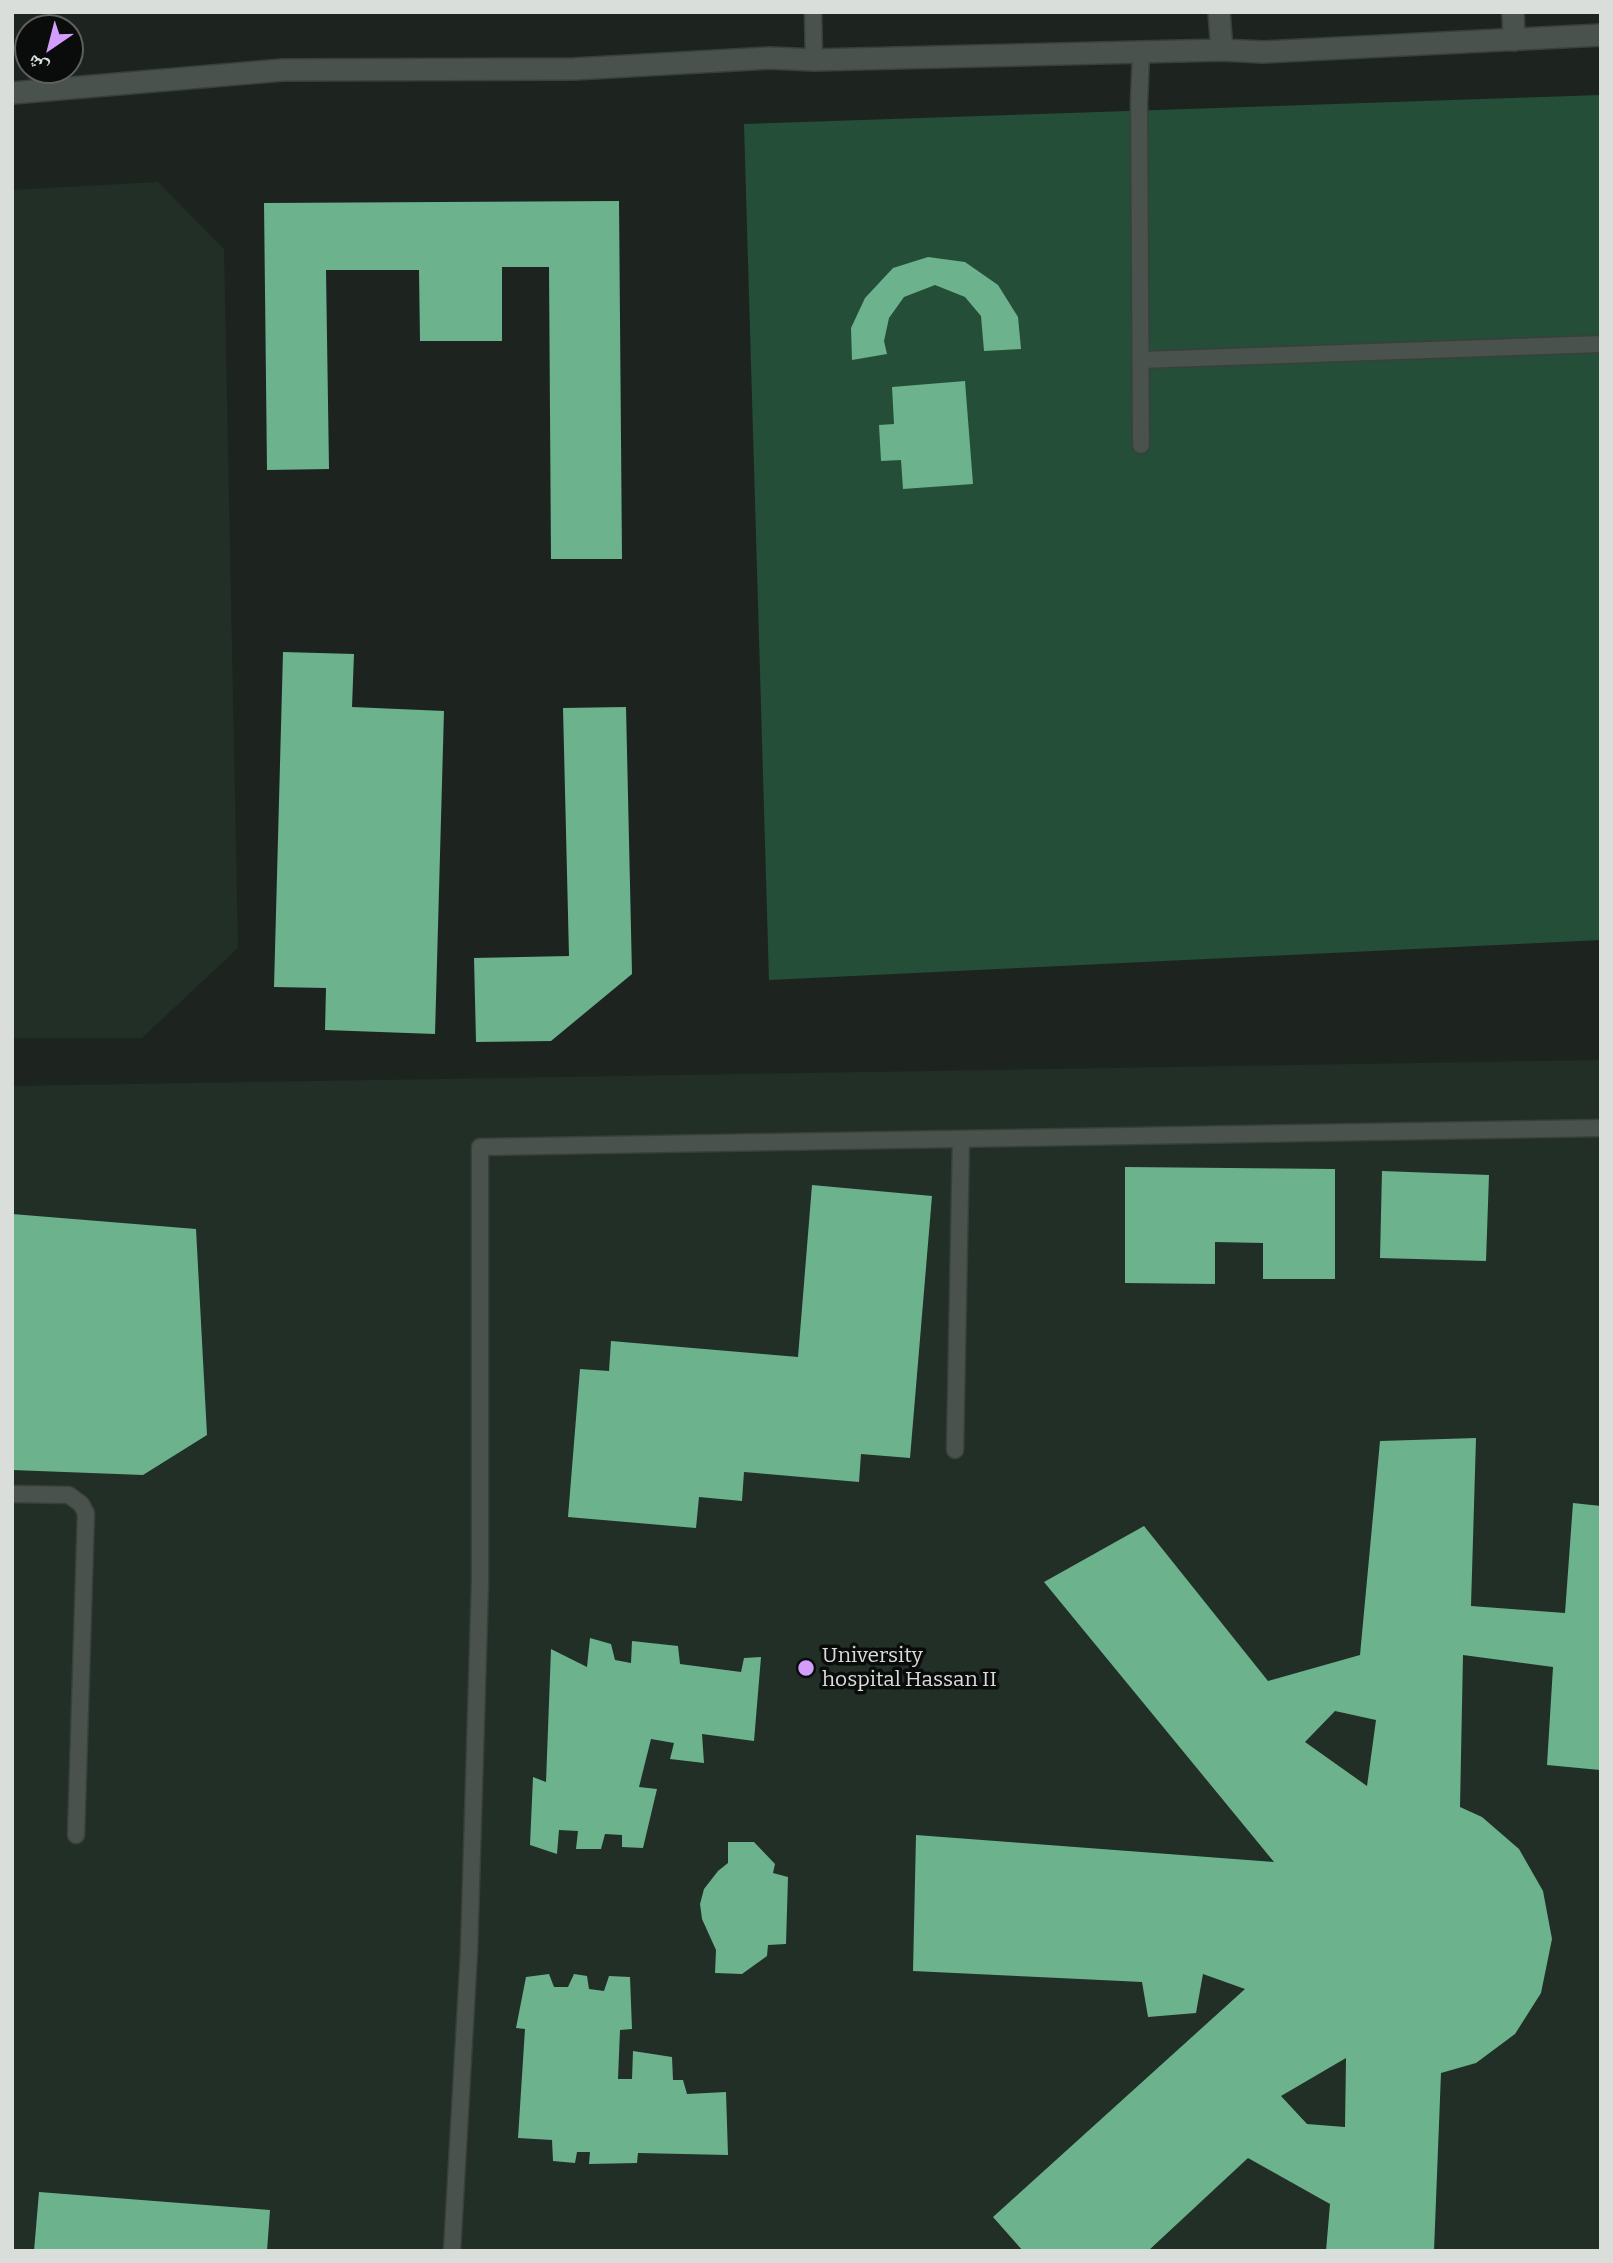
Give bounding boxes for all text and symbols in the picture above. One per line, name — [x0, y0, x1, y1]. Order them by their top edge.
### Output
north arrow — [14, 14, 84, 84]
text: ش — [23, 50, 53, 80]
place label: University hospital Hassan II — [822, 1643, 997, 1693]
marker: University hospital Hassan II — [796, 1658, 816, 1678]

